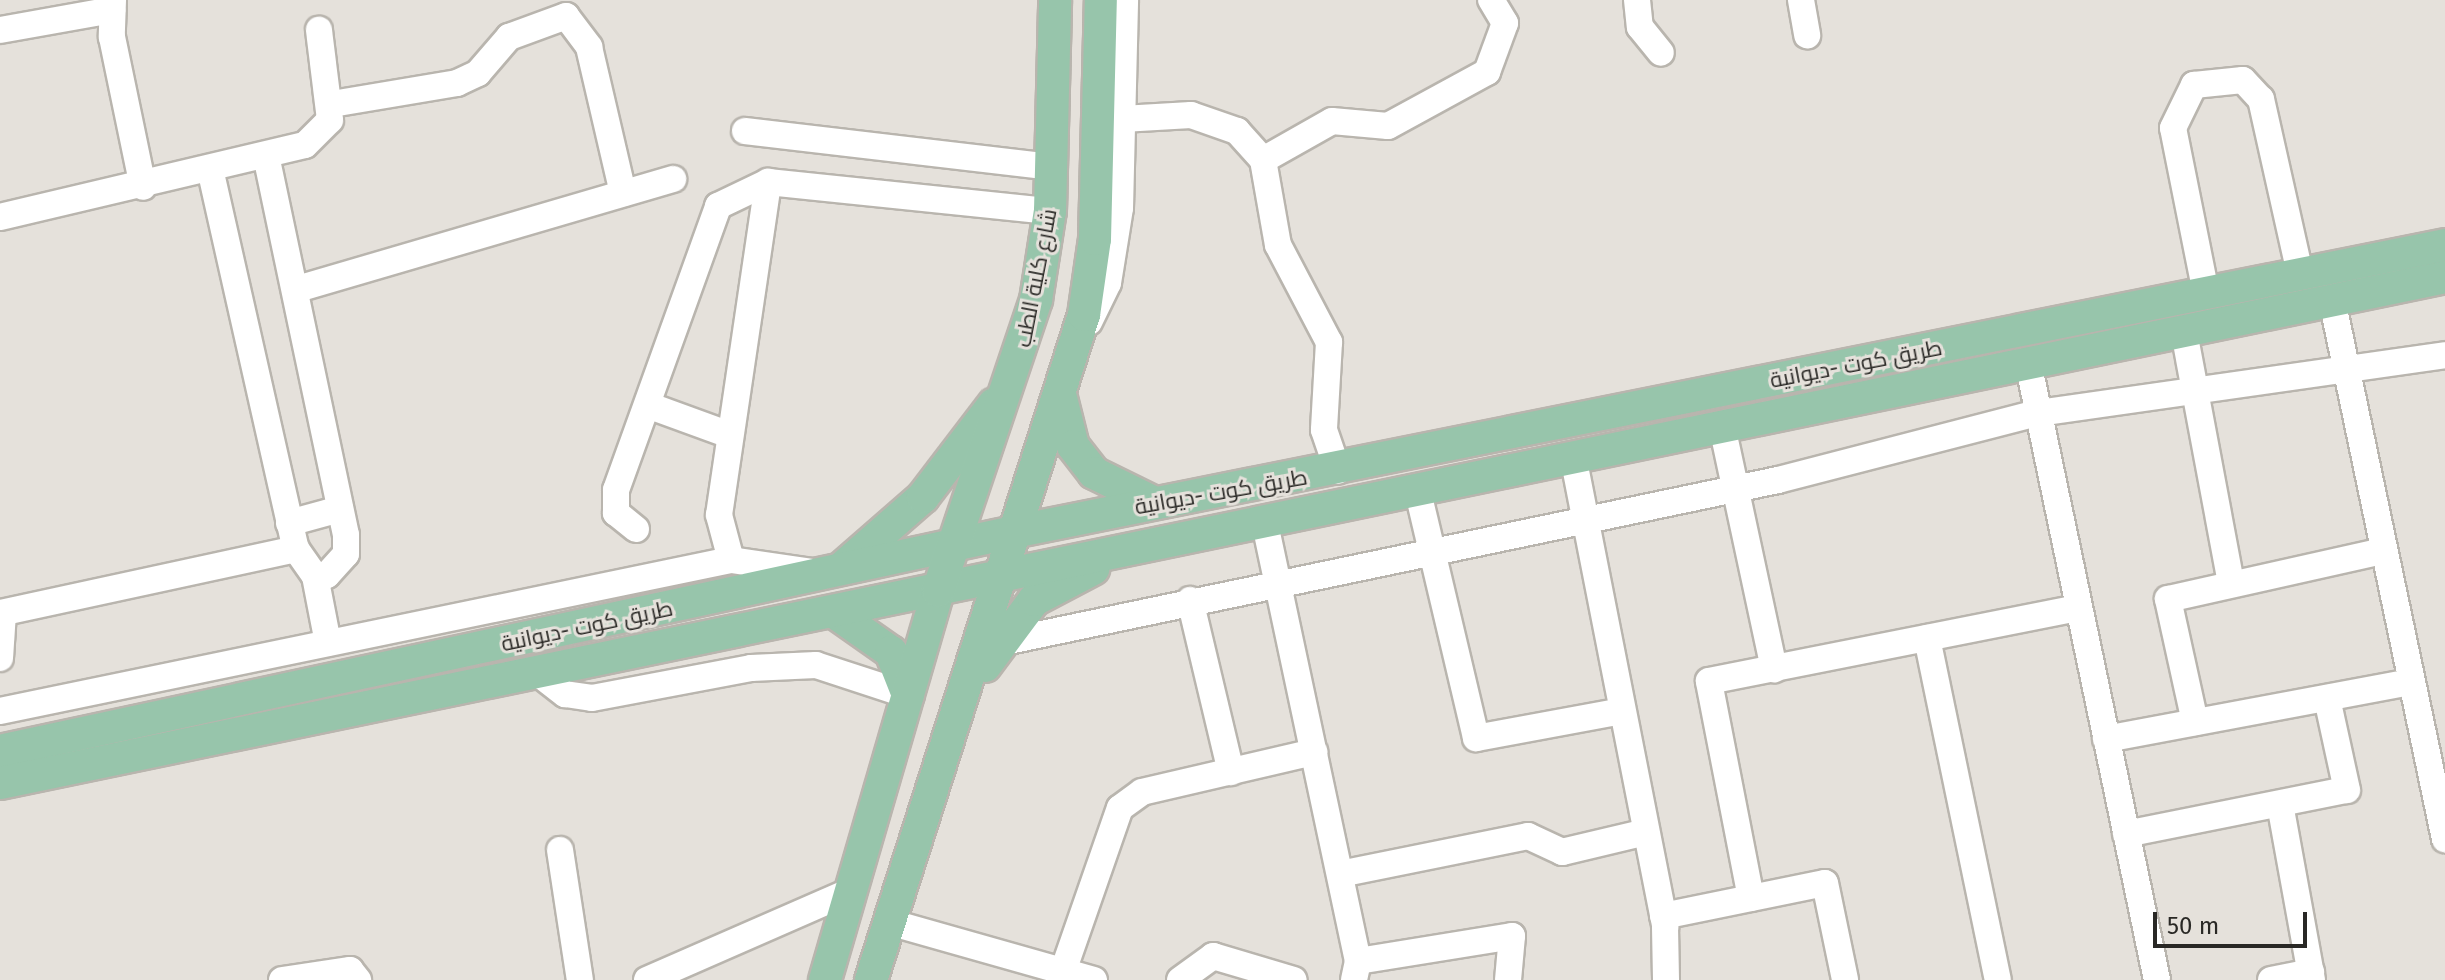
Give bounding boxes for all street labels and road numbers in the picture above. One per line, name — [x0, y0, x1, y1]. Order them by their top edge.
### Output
street label: شارع كلية الطب — [1010, 207, 1062, 349]
street label: طريق كوت -ديوانية — [1768, 334, 1944, 394]
street label: طريق كوت -ديوانية — [1133, 464, 1309, 520]
street label: طريق كوت -ديوانية — [499, 595, 675, 657]

